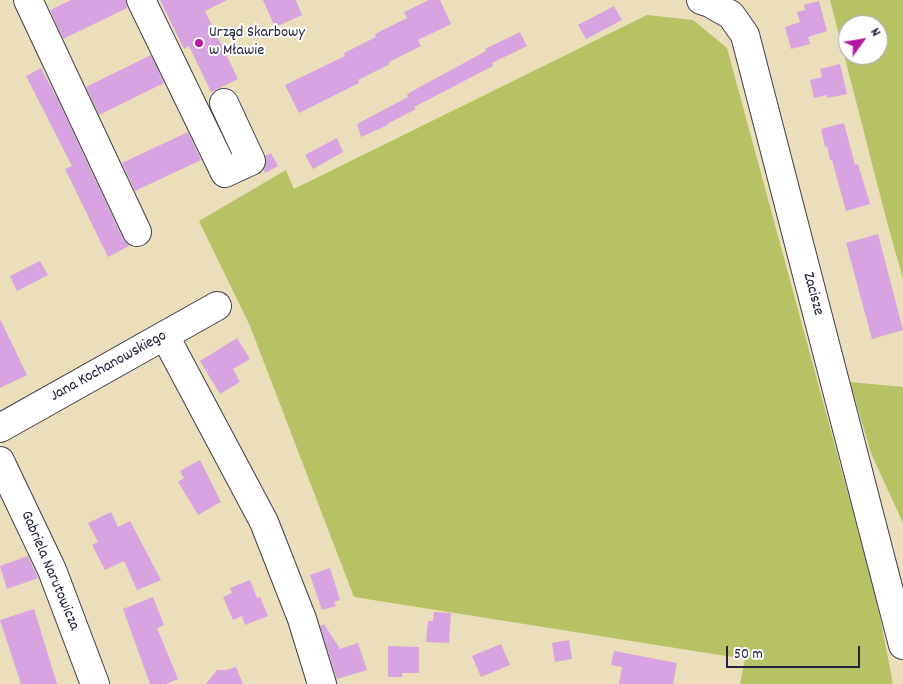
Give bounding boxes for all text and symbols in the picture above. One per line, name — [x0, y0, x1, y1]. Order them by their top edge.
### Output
north arrow — [838, 15, 888, 65]
place label: Urząd Skarbowy w Mławie — [209, 24, 305, 62]
text: N — [865, 24, 885, 41]
marker: Urząd Skarbowy w Mławie — [193, 37, 205, 49]
street label: Zacisze — [797, 270, 827, 318]
street label: Jana Kochanowskiego — [48, 327, 170, 407]
street label: Gabriela Narutowicza — [15, 508, 83, 634]
scale bar — [728, 636, 862, 668]
text: 50 m — [734, 644, 763, 666]

